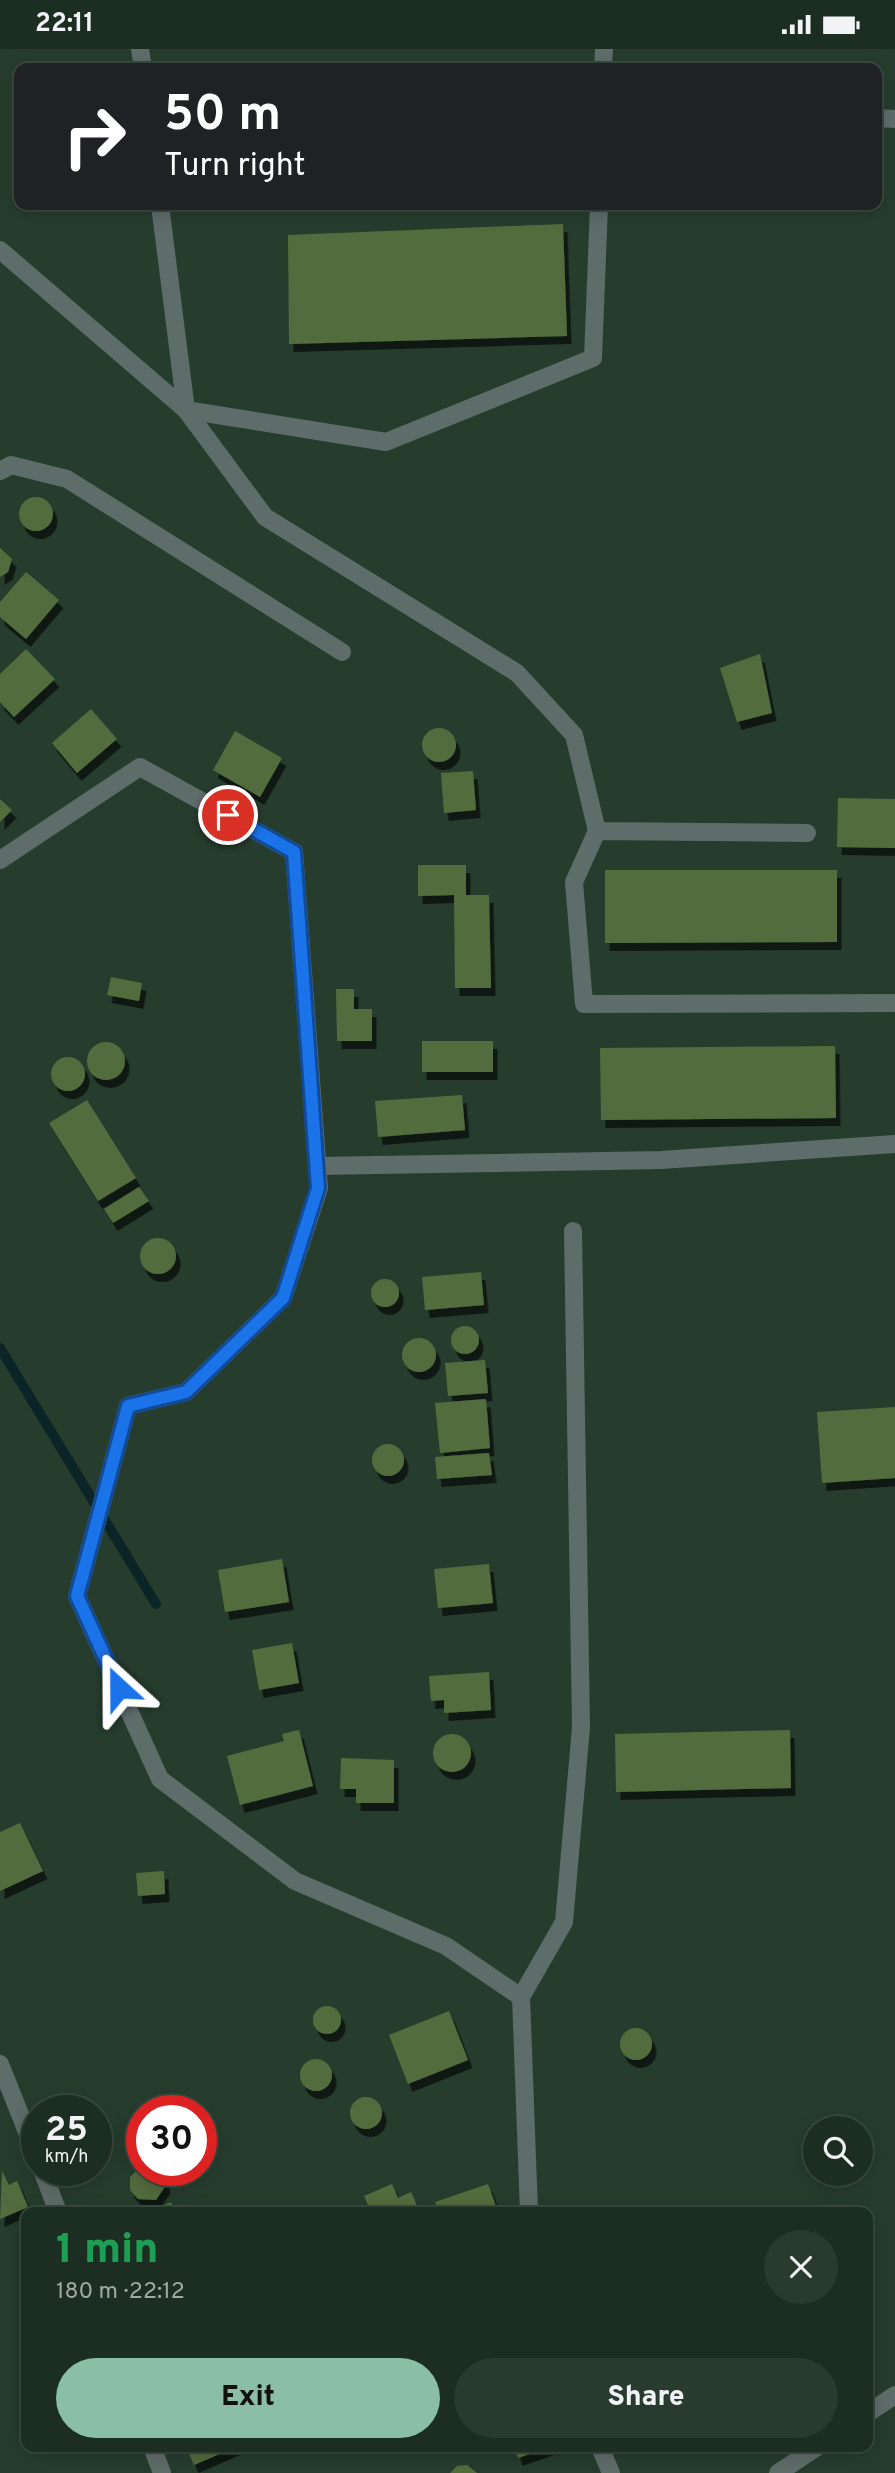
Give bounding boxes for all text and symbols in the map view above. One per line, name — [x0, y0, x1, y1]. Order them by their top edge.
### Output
text: 22:11 — [35, 8, 94, 41]
text: 50 m — [164, 86, 281, 148]
icon: right — [49, 91, 140, 182]
text: Turn right — [164, 147, 306, 187]
pin — [198, 785, 258, 845]
icon: arrive — [209, 796, 247, 834]
position arrow — [82, 1651, 156, 1725]
speed limit sign: 30 — [126, 2095, 217, 2186]
text: 25 — [45, 2109, 88, 2153]
map controls — [803, 2116, 873, 2186]
button: search — [803, 2116, 873, 2186]
text: km/h — [45, 2146, 88, 2169]
text: 1 min — [56, 2225, 159, 2278]
button: close — [764, 2230, 838, 2304]
text: 180 m · 22:12 — [56, 2278, 185, 2307]
button: Exit — [56, 2358, 440, 2438]
button: Share — [454, 2358, 838, 2438]

